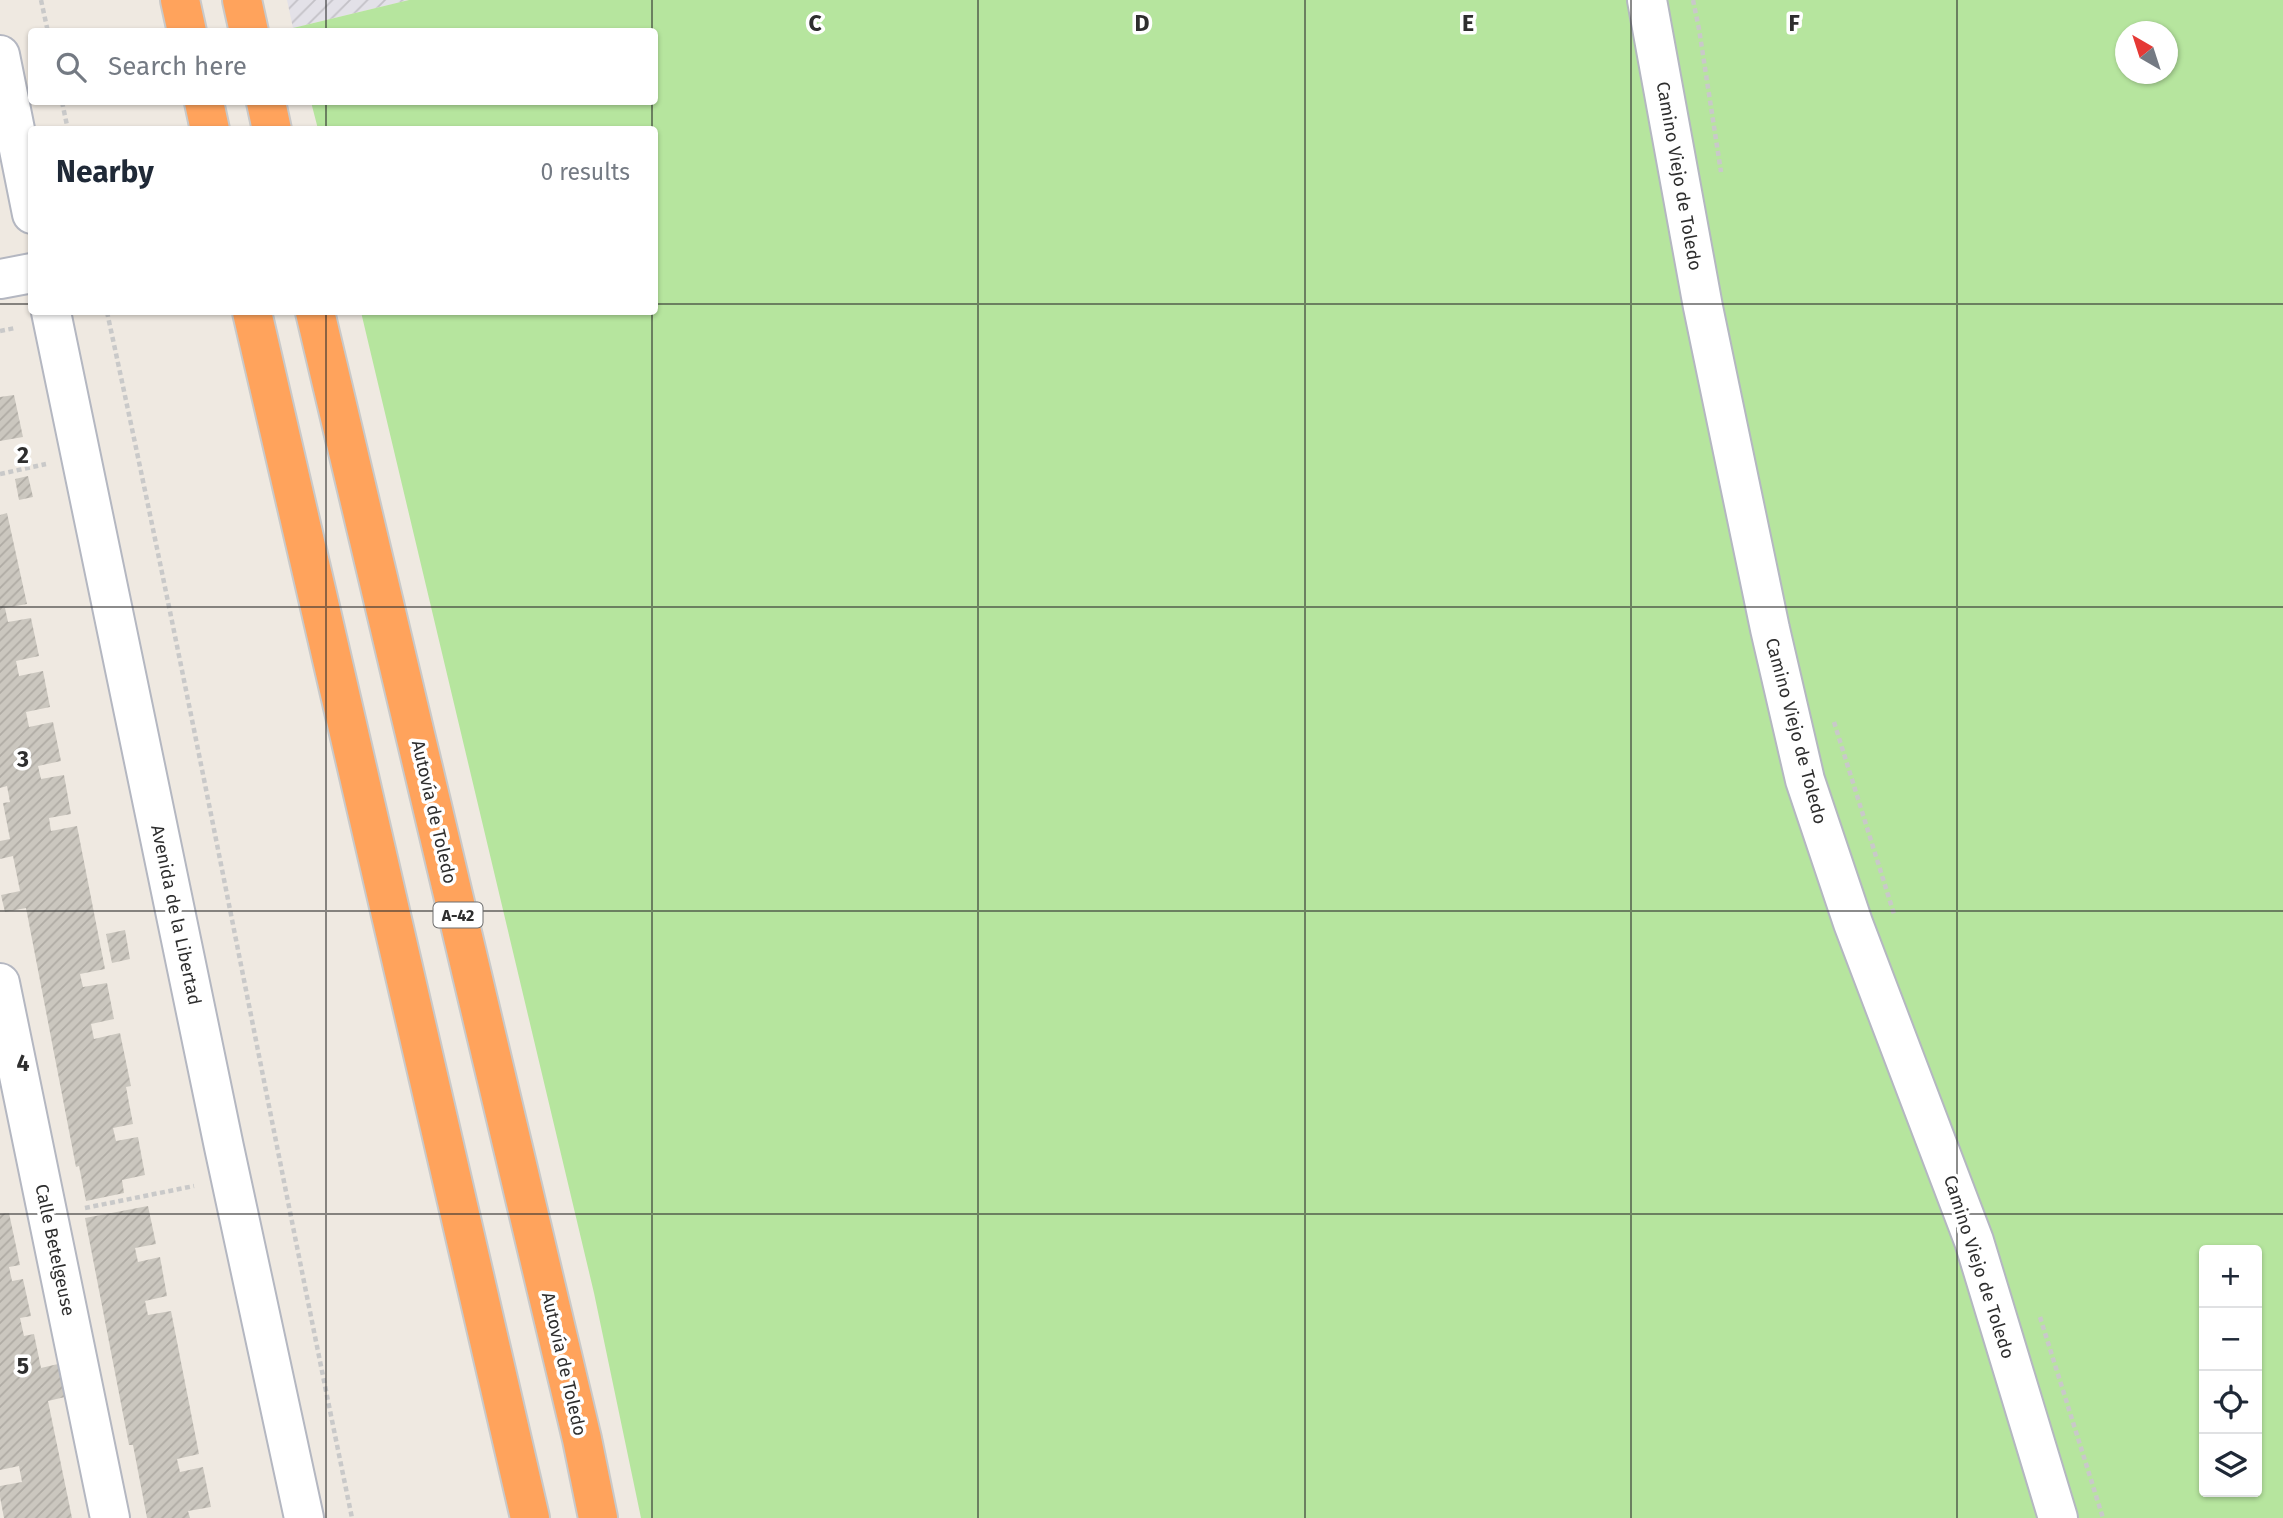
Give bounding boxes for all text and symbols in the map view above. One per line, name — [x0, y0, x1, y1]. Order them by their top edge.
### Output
text: C — [808, 9, 822, 37]
text: D — [1135, 9, 1150, 37]
text: E — [1462, 9, 1474, 37]
text: F — [1788, 9, 1800, 37]
north arrow — [2115, 21, 2178, 84]
search box — [28, 28, 658, 105]
icon: search — [52, 48, 90, 86]
text: Search here — [108, 51, 247, 82]
street label: Camino Viejo de Toledo — [1652, 80, 1706, 272]
text: Nearby — [56, 154, 154, 190]
text: 0 results — [540, 158, 630, 186]
text: 2 — [17, 441, 29, 469]
street label: Camino Viejo de Toledo — [1761, 636, 1831, 826]
street label: Autovía de Toledo — [407, 738, 461, 886]
text: 3 — [16, 745, 29, 773]
street label: Avenida de la Libertad — [146, 823, 206, 1007]
road number: A-42 — [434, 903, 482, 928]
text: 4 — [17, 1049, 30, 1077]
street label: Camino Viejo de Toledo — [1939, 1172, 2019, 1362]
street label: Calle Betelgeuse — [30, 1182, 80, 1318]
map controls — [2199, 1245, 2262, 1497]
button: + — [2199, 1245, 2262, 1308]
street label: Autovía de Toledo — [537, 1290, 591, 1438]
button: − — [2199, 1308, 2262, 1371]
text: 5 — [17, 1352, 29, 1380]
button: locate — [2199, 1371, 2262, 1434]
button: layers — [2199, 1434, 2262, 1497]

